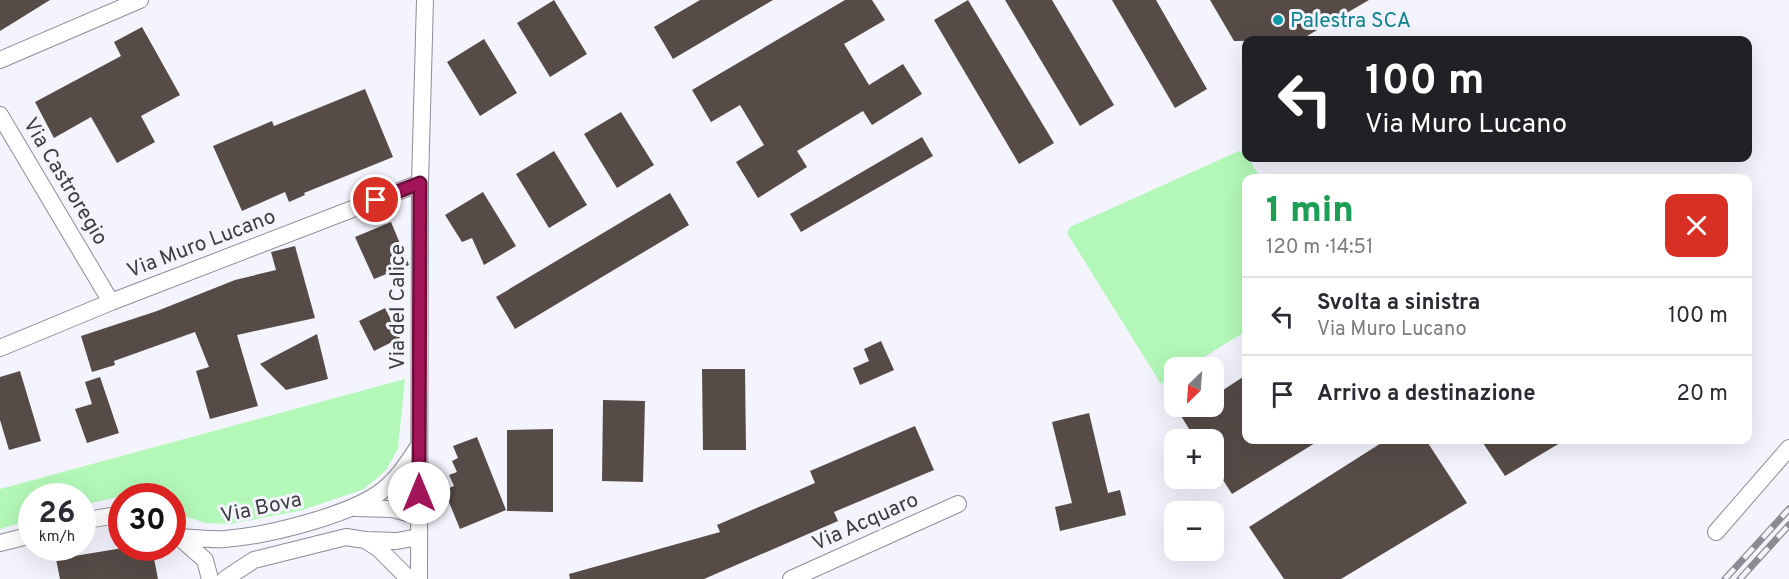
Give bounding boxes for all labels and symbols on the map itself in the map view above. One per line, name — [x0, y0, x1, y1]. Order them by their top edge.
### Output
place label: Palestra SCA — [1290, 8, 1411, 35]
marker: Palestra SCA — [1271, 13, 1285, 27]
street label: Via Castroregio — [16, 113, 113, 250]
pin — [350, 174, 401, 225]
street label: Via Muro Lucano — [123, 204, 280, 285]
street label: Via del Calice — [385, 244, 412, 370]
north arrow — [1164, 357, 1224, 417]
position arrow — [387, 461, 451, 525]
speed limit sign: 30 — [108, 483, 186, 561]
street label: Via Bova — [218, 487, 304, 530]
street label: Via Acquaro — [808, 487, 923, 558]

